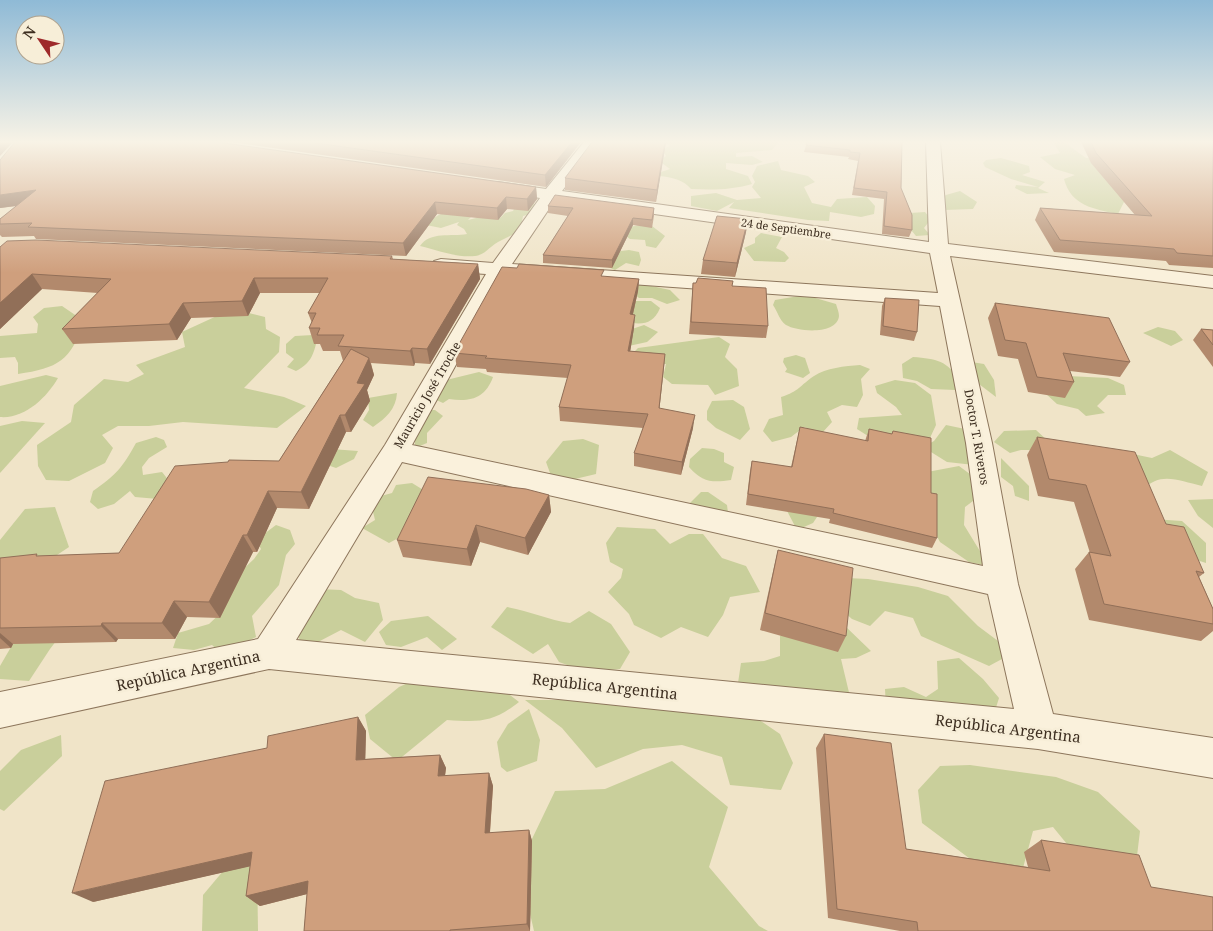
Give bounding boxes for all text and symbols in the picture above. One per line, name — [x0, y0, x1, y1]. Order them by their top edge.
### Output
north arrow — [15, 15, 65, 65]
text: N — [18, 22, 40, 42]
street label: 24 de Septiembre — [740, 214, 832, 242]
street label: Mauricio José Troche — [389, 338, 465, 452]
street label: Doctor T. Riveros — [960, 388, 994, 486]
street label: República Argentina — [114, 645, 262, 695]
street label: República Argentina — [531, 668, 679, 704]
street label: República Argentina — [934, 709, 1082, 747]

